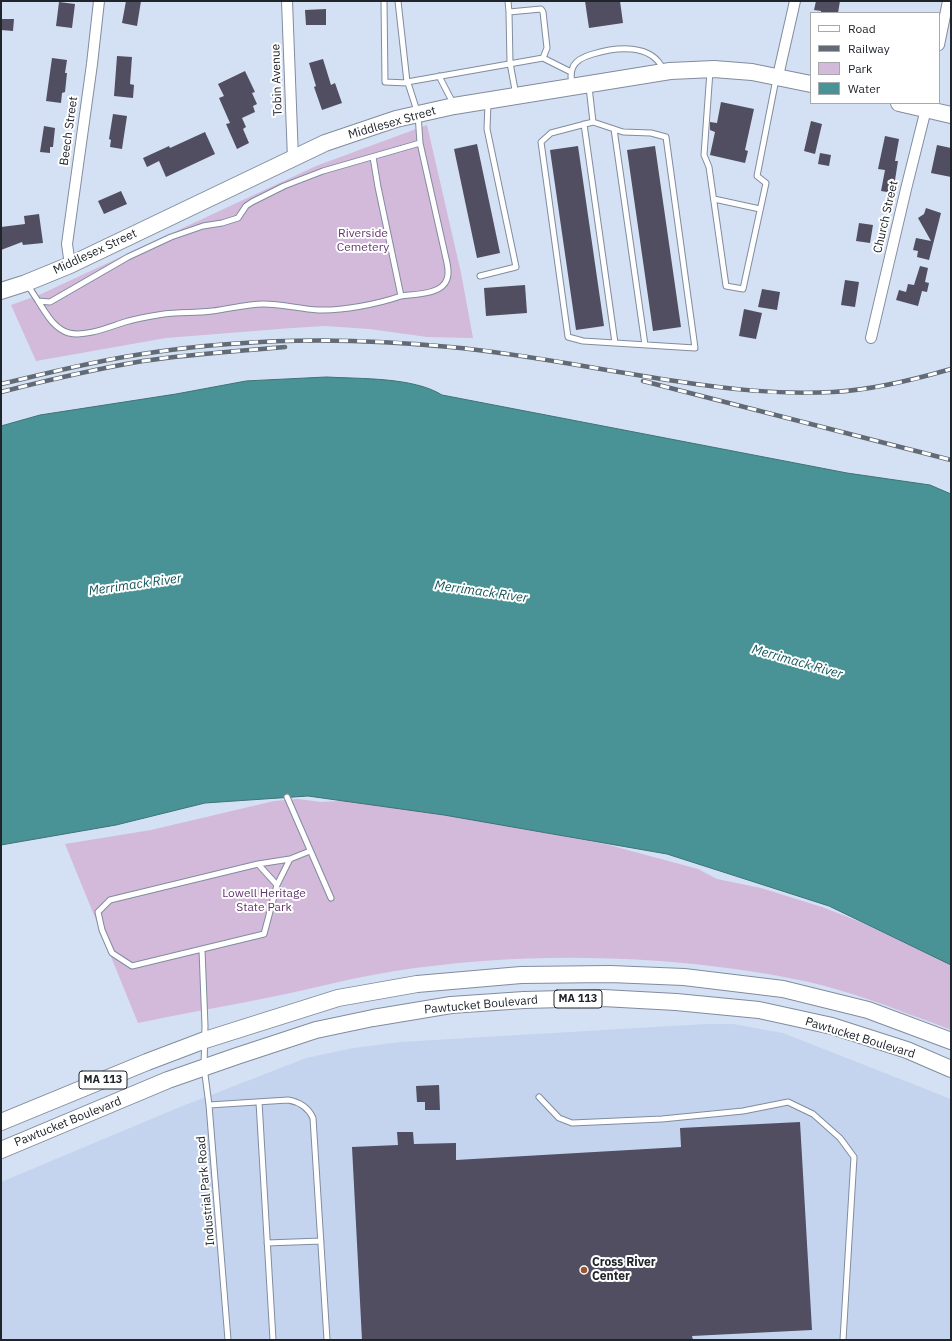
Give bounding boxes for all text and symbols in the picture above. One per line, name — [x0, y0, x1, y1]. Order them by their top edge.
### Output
legend — [810, 12, 940, 104]
text: Road — [848, 21, 876, 36]
text: Railway — [848, 41, 890, 56]
street label: Tobin Avenue — [269, 44, 285, 116]
text: Park — [848, 61, 872, 76]
text: Water — [848, 81, 880, 96]
street label: Beech Street — [57, 96, 81, 166]
street label: Middlesex Street — [346, 104, 438, 142]
street label: Church Street — [871, 179, 901, 255]
street label: Middlesex Street — [51, 226, 139, 278]
park label: Riverside Cemetery — [337, 227, 389, 255]
water label: Merrimack River — [88, 571, 182, 599]
water label: Merrimack River — [434, 578, 528, 606]
water label: Merrimack River — [750, 642, 844, 682]
park label: Lowell Heritage State Park — [222, 887, 306, 915]
road number: MA 113 — [554, 990, 602, 1008]
street label: Pawtucket Boulevard — [423, 993, 539, 1017]
street label: Pawtucket Boulevard — [803, 1014, 917, 1062]
road number: MA 113 — [79, 1071, 127, 1089]
street label: Pawtucket Boulevard — [12, 1094, 124, 1150]
street label: Industrial Park Road — [194, 1136, 218, 1246]
place label: Cross River Center — [592, 1256, 656, 1284]
marker: Cross River Center — [579, 1265, 589, 1275]

